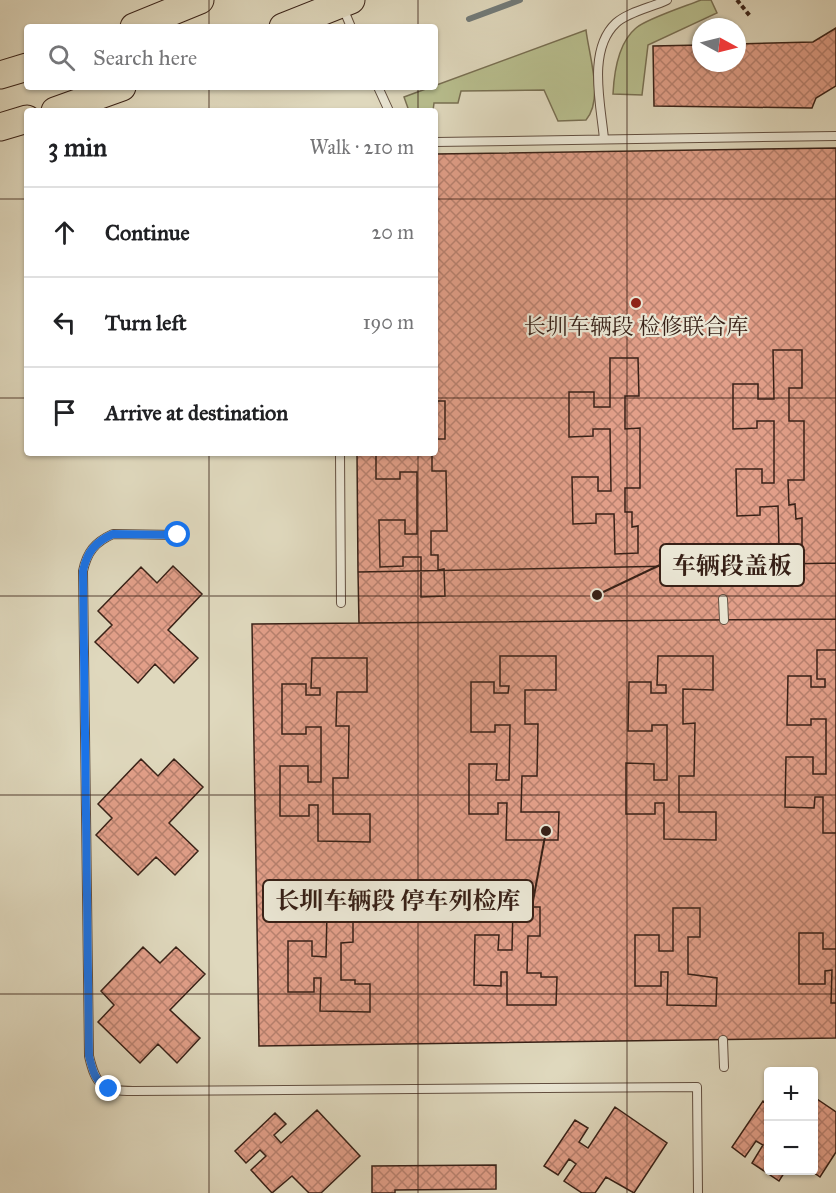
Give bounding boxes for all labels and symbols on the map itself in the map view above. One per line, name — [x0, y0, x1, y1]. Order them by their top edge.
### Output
north arrow — [692, 18, 746, 72]
marker: 长圳车辆段 检修联合库 — [629, 296, 643, 310]
place label: 长圳车辆段 检修联合库 — [524, 313, 748, 340]
route start — [164, 521, 190, 547]
callout: 车辆段盖板 — [660, 544, 804, 586]
text: 车辆段盖板 — [672, 551, 792, 581]
callout: 长圳车辆段 停车列检库 — [263, 880, 533, 922]
text: 长圳车辆段 停车列检库 — [275, 886, 521, 916]
route end — [95, 1075, 121, 1101]

